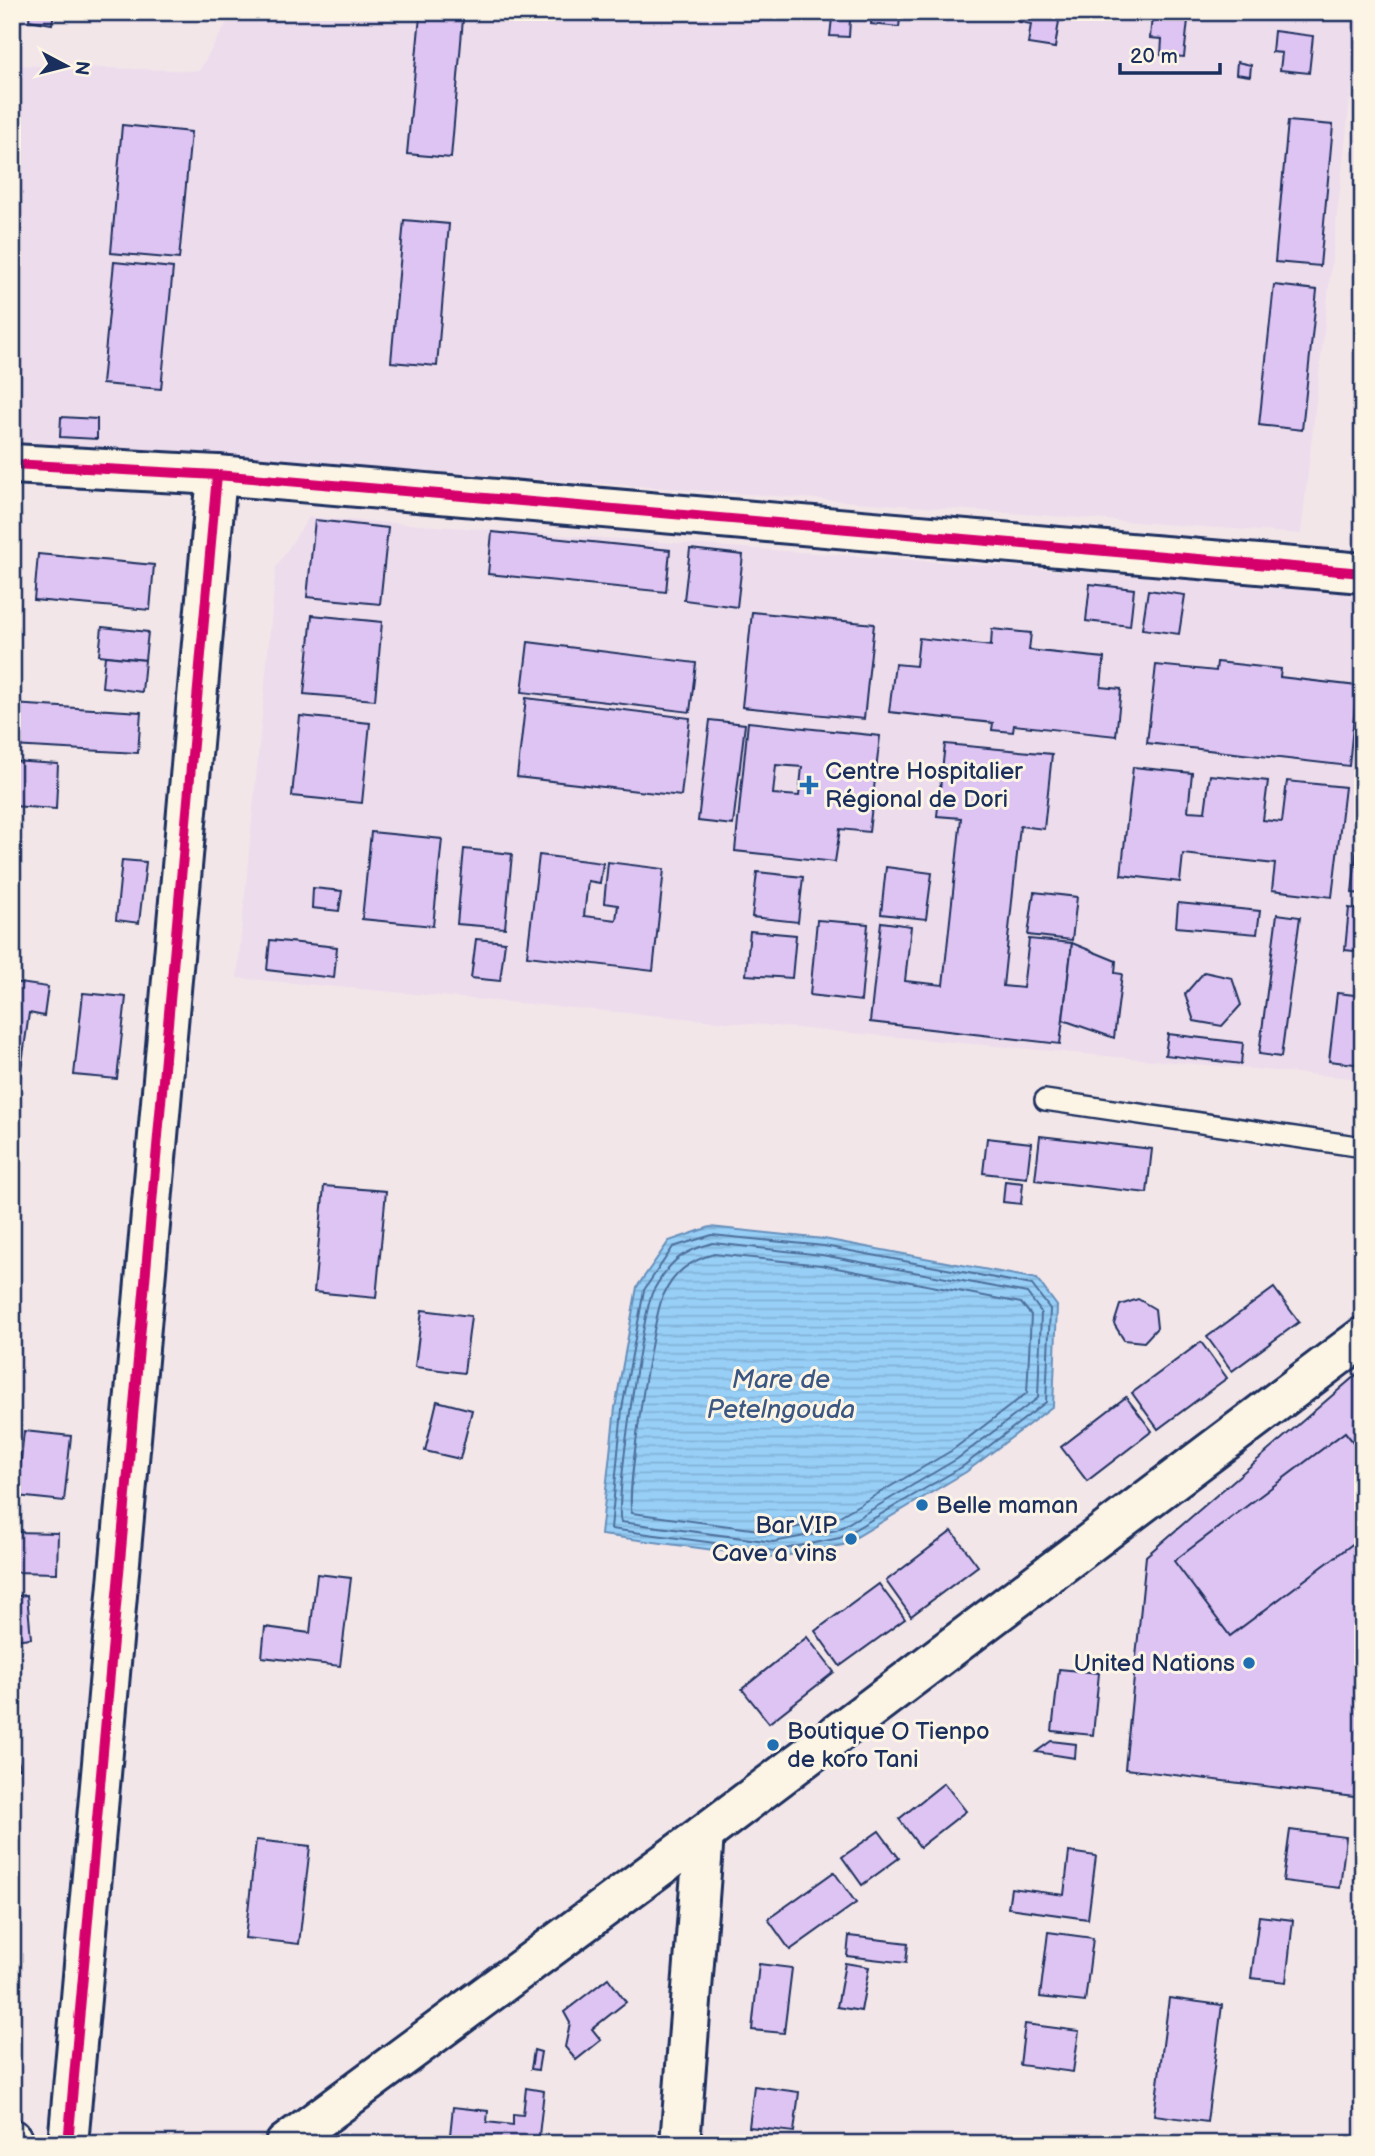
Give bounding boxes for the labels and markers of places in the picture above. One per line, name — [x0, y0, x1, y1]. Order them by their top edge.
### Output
place label: Centre Hospitalier Régional de Dori — [825, 757, 1023, 814]
marker: Centre Hospitalier Régional de Dori — [799, 775, 819, 795]
place label: Belle maman — [936, 1491, 1078, 1520]
marker: Belle maman — [914, 1497, 930, 1513]
place label: Bar VIP Cave a vins — [712, 1511, 837, 1568]
marker: Bar VIP Cave a vins — [843, 1531, 859, 1547]
place label: United Nations — [1074, 1649, 1235, 1678]
marker: United Nations — [1241, 1655, 1257, 1671]
place label: Boutique O Tienpo de koro Tani — [787, 1717, 990, 1774]
marker: Boutique O Tienpo de koro Tani — [765, 1737, 781, 1753]

